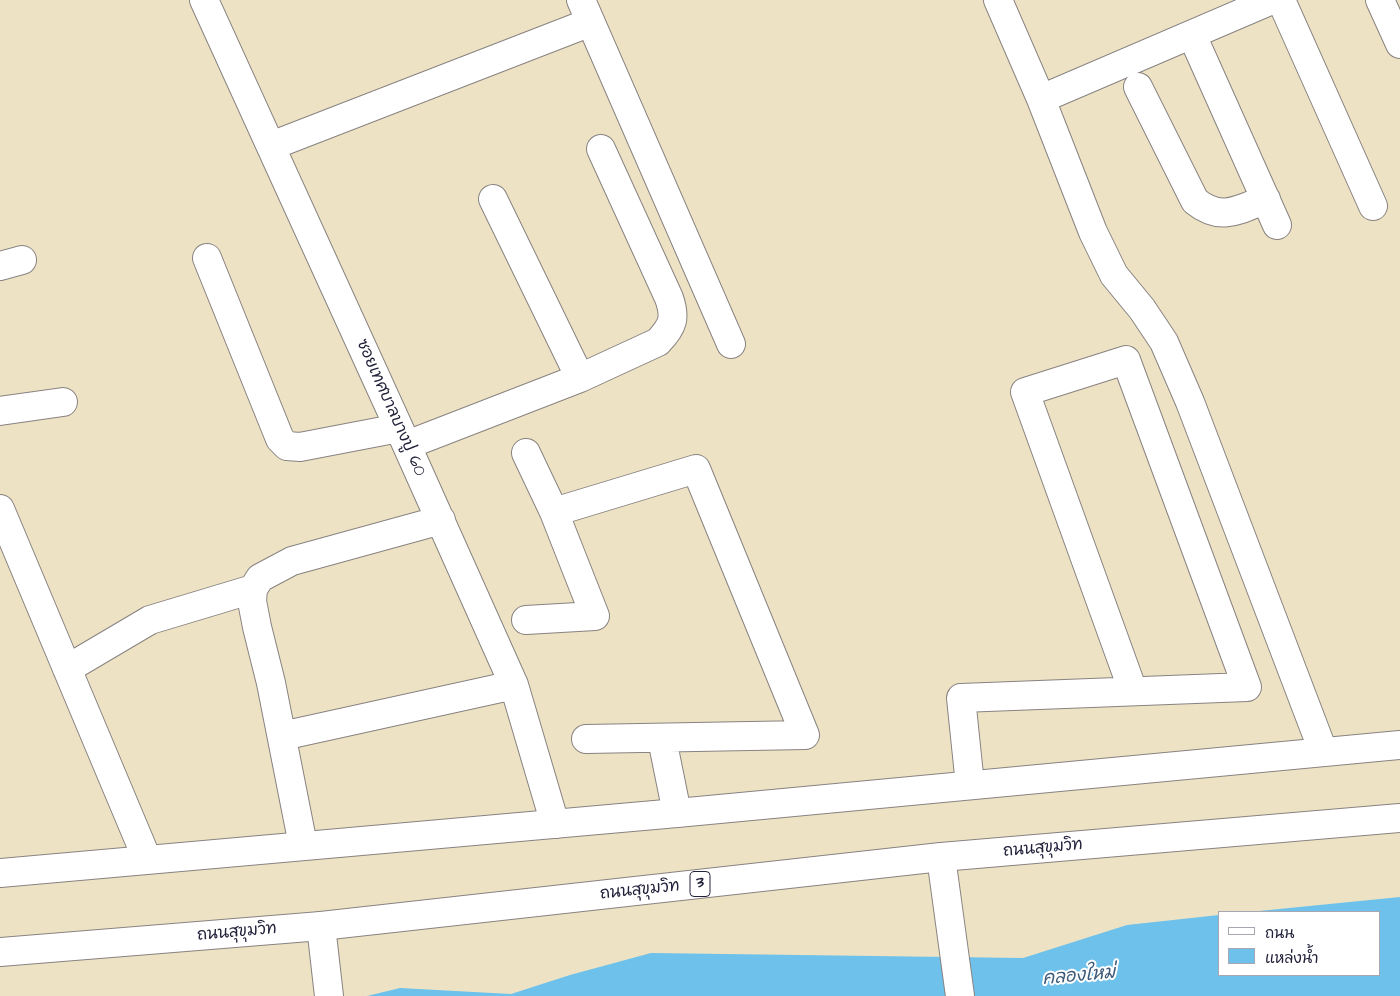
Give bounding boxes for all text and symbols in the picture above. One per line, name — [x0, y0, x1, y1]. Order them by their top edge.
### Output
street label: ซอยเทศบาลบางปู 60 — [351, 337, 429, 479]
street label: ถนนสุขุมวิท — [1002, 836, 1084, 862]
road number: 3 — [690, 872, 710, 896]
street label: ถนนสุขุมวิท — [599, 877, 681, 905]
legend — [1218, 911, 1380, 976]
street label: ถนนสุขุมวิท — [196, 920, 278, 946]
text: ถนน — [1265, 923, 1294, 944]
text: แหล่งน้ำ — [1265, 948, 1319, 969]
water label: คลองใหม่ — [1042, 963, 1116, 991]

